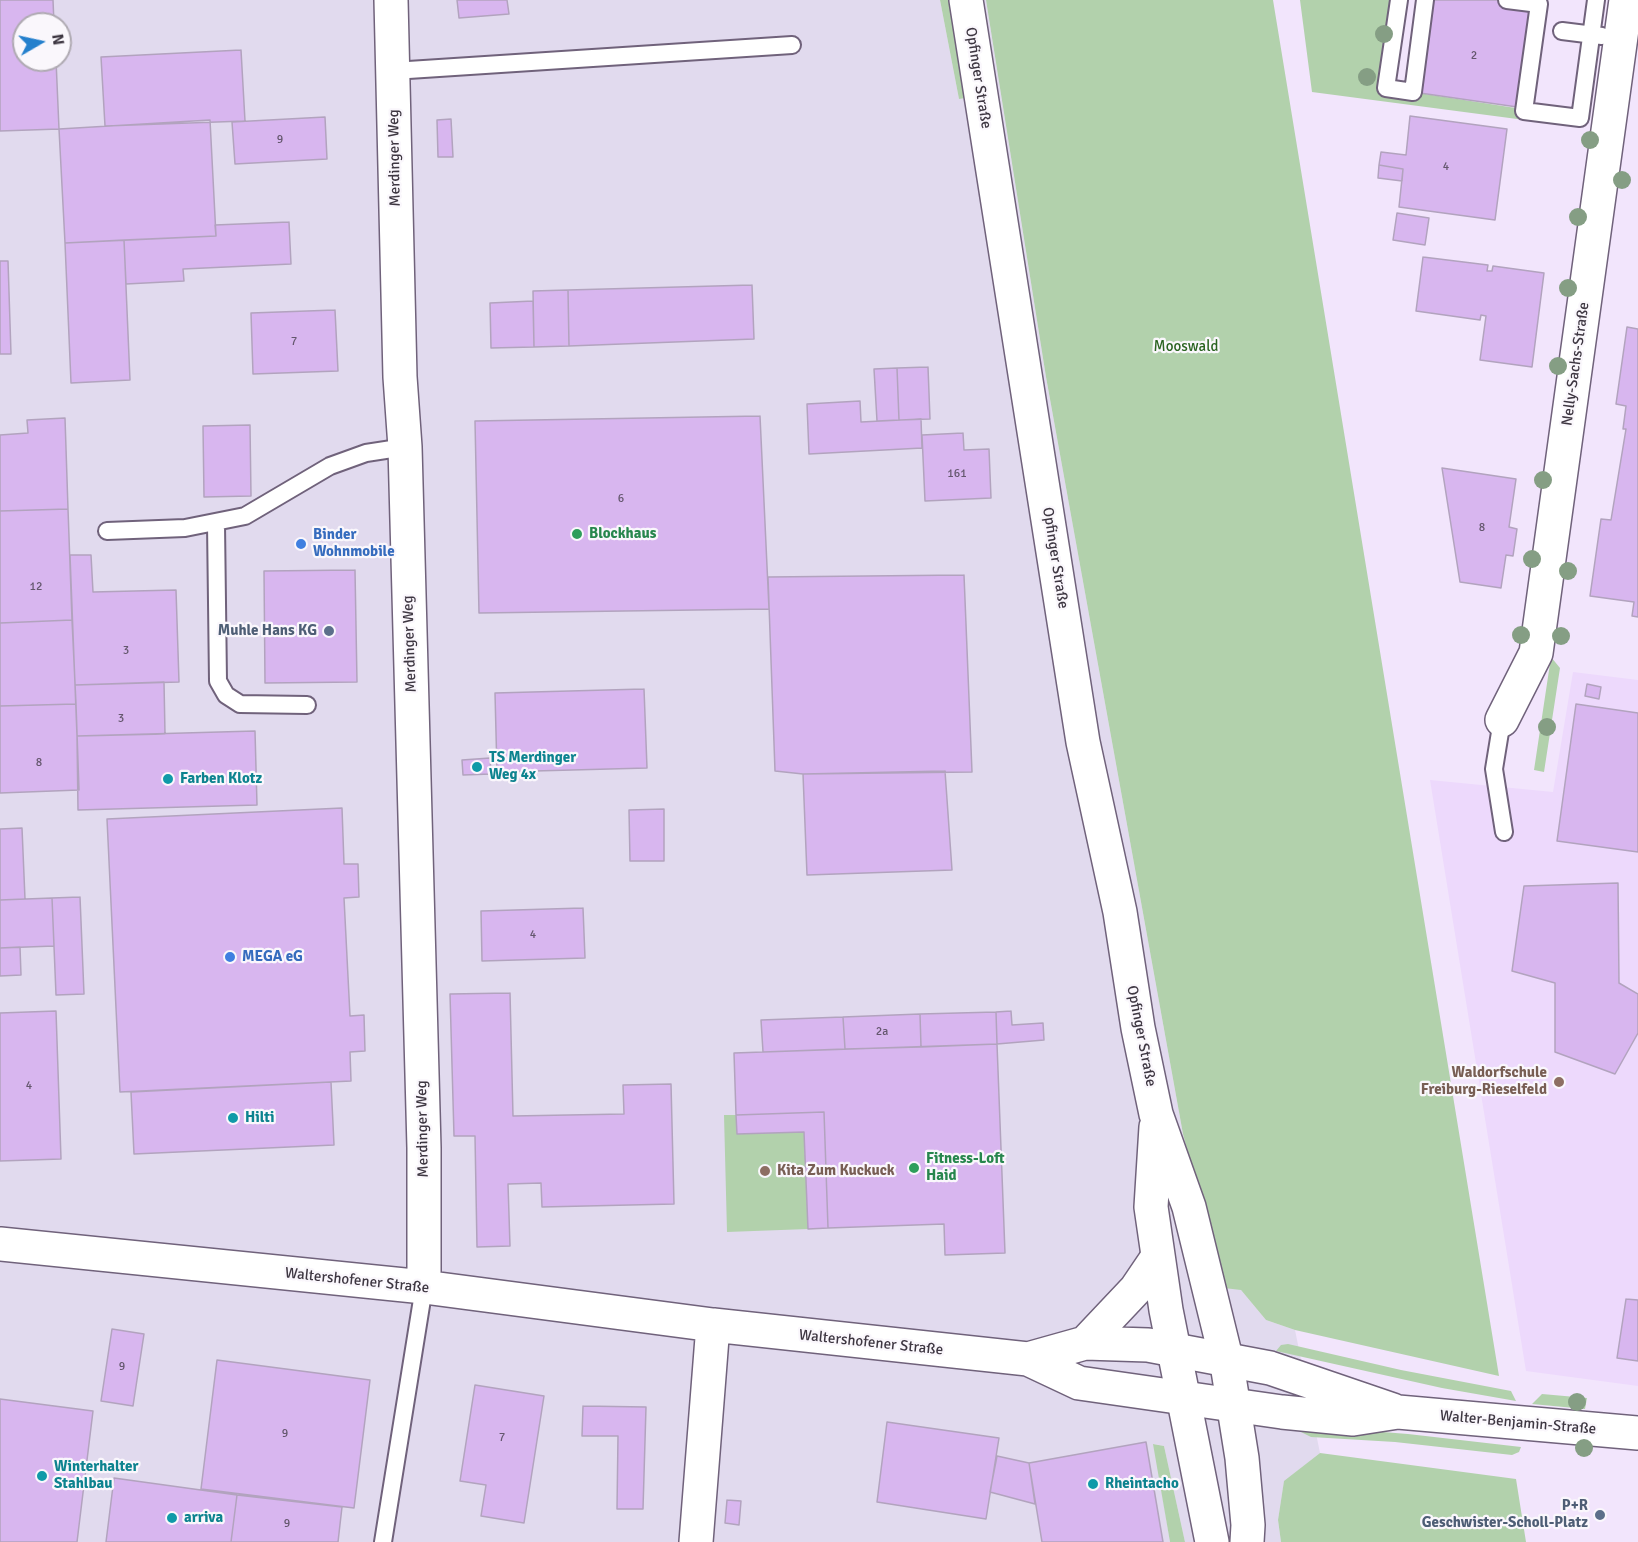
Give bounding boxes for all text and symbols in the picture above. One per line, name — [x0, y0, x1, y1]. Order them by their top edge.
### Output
north arrow — [12, 12, 72, 72]
street label: Opfinger Straße — [961, 26, 995, 130]
text: N — [47, 32, 69, 47]
house number: 2 — [1471, 49, 1477, 63]
street label: Merdinger Weg — [385, 109, 405, 207]
house number: 9 — [277, 133, 283, 147]
house number: 4 — [1443, 160, 1449, 174]
street label: Nelly-Sachs-Straße — [1558, 301, 1594, 427]
house number: 7 — [291, 335, 297, 349]
park label: Mooswald — [1154, 338, 1218, 356]
house number: 161 — [947, 467, 967, 481]
house number: 6 — [618, 492, 624, 506]
street label: Opfinger Straße — [1038, 506, 1072, 610]
house number: 8 — [1479, 521, 1485, 535]
place label: Blockhaus — [589, 525, 656, 543]
place label: Binder Wohnmobile — [313, 526, 395, 561]
marker: Blockhaus — [570, 527, 584, 541]
marker: Binder Wohnmobile — [294, 537, 308, 551]
house number: 12 — [30, 580, 42, 594]
street label: Merdinger Weg — [399, 595, 421, 693]
place label: Muhle Hans KG — [218, 622, 317, 640]
marker: Muhle Hans KG — [322, 624, 336, 638]
house number: 3 — [123, 644, 129, 658]
house number: 3 — [118, 712, 124, 726]
place label: TS Merdinger Weg 4x — [489, 749, 576, 784]
house number: 8 — [36, 756, 42, 770]
marker: TS Merdinger Weg 4x — [470, 760, 484, 774]
place label: Farben Klotz — [180, 770, 262, 788]
marker: Farben Klotz — [161, 772, 175, 786]
house number: 4 — [530, 928, 536, 942]
place label: MEGA eG — [242, 948, 303, 966]
marker: MEGA eG — [223, 950, 237, 964]
street label: Opfinger Straße — [1122, 984, 1160, 1088]
house number: 2a — [876, 1025, 888, 1039]
place label: Waldorfschule Freiburg-Rieselfeld — [1421, 1064, 1547, 1099]
marker: Waldorfschule Freiburg-Rieselfeld — [1552, 1075, 1566, 1089]
house number: 4 — [26, 1079, 32, 1093]
street label: Merdinger Weg — [413, 1080, 433, 1178]
place label: Hilti — [245, 1109, 274, 1127]
marker: Hilti — [226, 1111, 240, 1125]
place label: Fitness-Loft Haid — [926, 1150, 1004, 1185]
marker: Fitness-Loft Haid — [907, 1161, 921, 1175]
place label: Kita Zum Kuckuck — [777, 1162, 895, 1180]
marker: Kita Zum Kuckuck — [758, 1164, 772, 1178]
street label: Waltershofener Straße — [284, 1264, 430, 1298]
street label: Waltershofener Straße — [798, 1326, 944, 1360]
house number: 9 — [119, 1360, 125, 1374]
street label: Walter-Benjamin-Straße — [1439, 1407, 1597, 1439]
house number: 9 — [282, 1427, 288, 1441]
house number: 7 — [499, 1431, 505, 1445]
place label: Winterhalter Stahlbau — [54, 1458, 138, 1493]
marker: Winterhalter Stahlbau — [35, 1469, 49, 1483]
place label: Rheintacho — [1105, 1475, 1179, 1493]
marker: Rheintacho — [1086, 1477, 1100, 1491]
place label: P+R Geschwister-Scholl-Platz — [1422, 1497, 1588, 1532]
marker: P+R Geschwister-Scholl-Platz — [1593, 1508, 1607, 1522]
place label: arriva — [184, 1509, 223, 1527]
marker: arriva — [165, 1511, 179, 1525]
house number: 9 — [284, 1517, 290, 1531]

